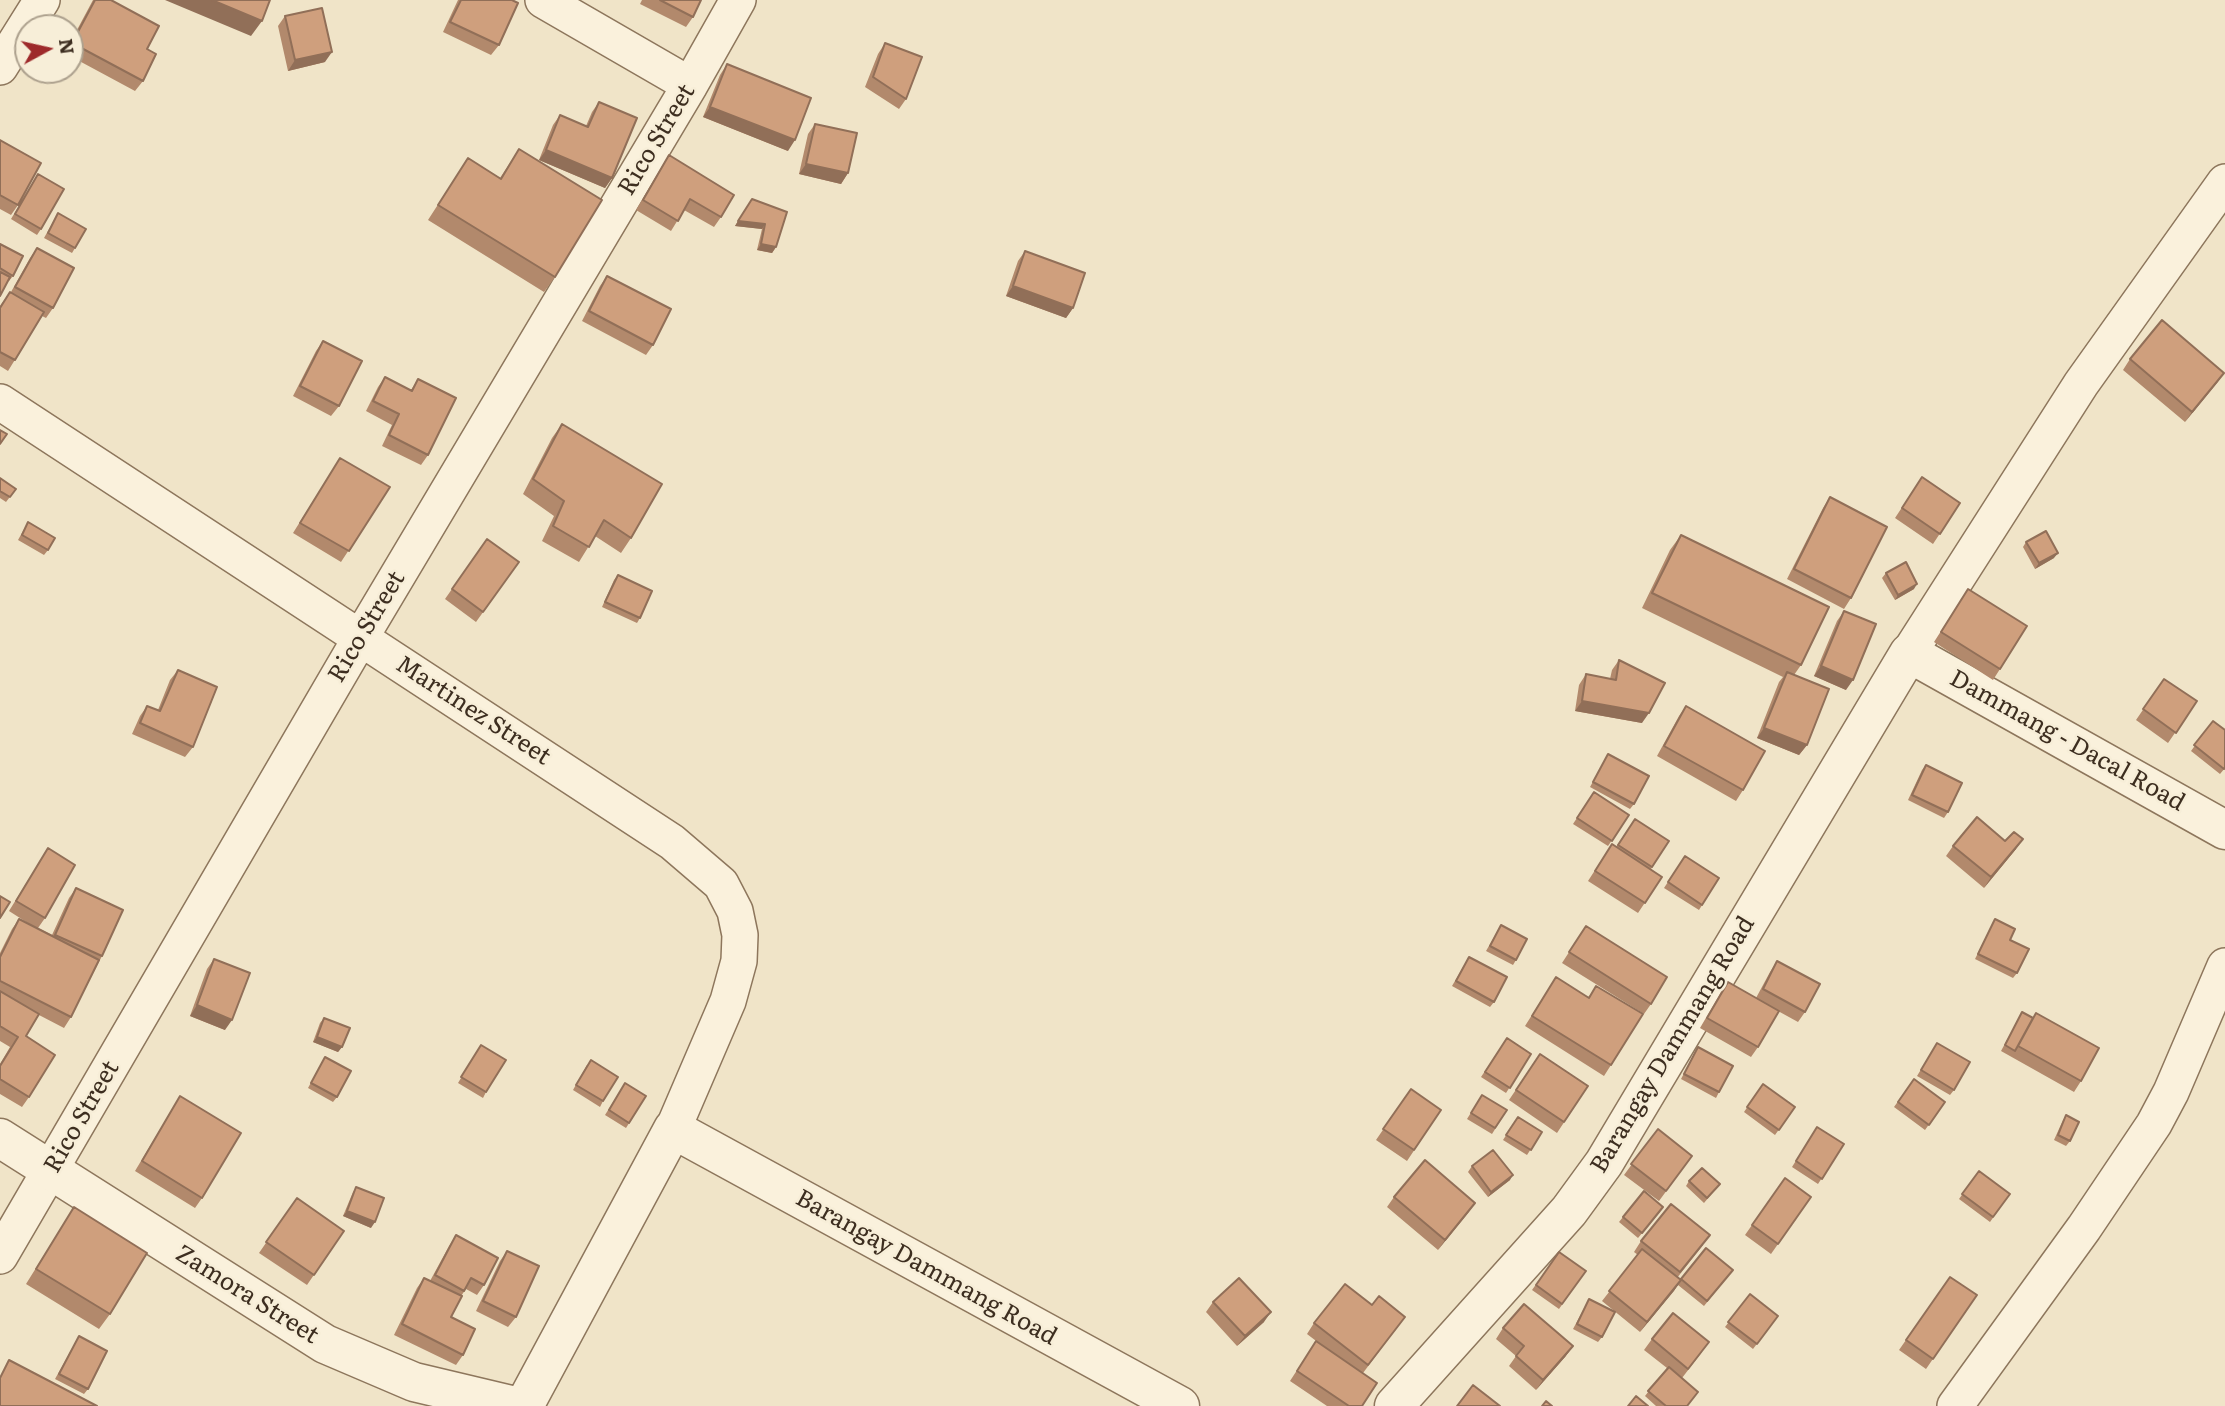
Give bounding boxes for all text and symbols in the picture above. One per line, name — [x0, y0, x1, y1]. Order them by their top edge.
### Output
north arrow — [14, 14, 84, 84]
text: N — [53, 37, 83, 56]
street label: Rico Street — [613, 79, 701, 201]
street label: Rico Street — [323, 566, 411, 688]
street label: Martinez Street — [390, 650, 556, 772]
street label: Dammang - Dacal Road — [1944, 664, 2190, 818]
street label: Barangay Dammang Road — [1585, 911, 1761, 1179]
street label: Rico Street — [38, 1056, 126, 1178]
street label: Barangay Dammang Road — [790, 1184, 1062, 1352]
street label: Zamora Street — [170, 1240, 324, 1350]

